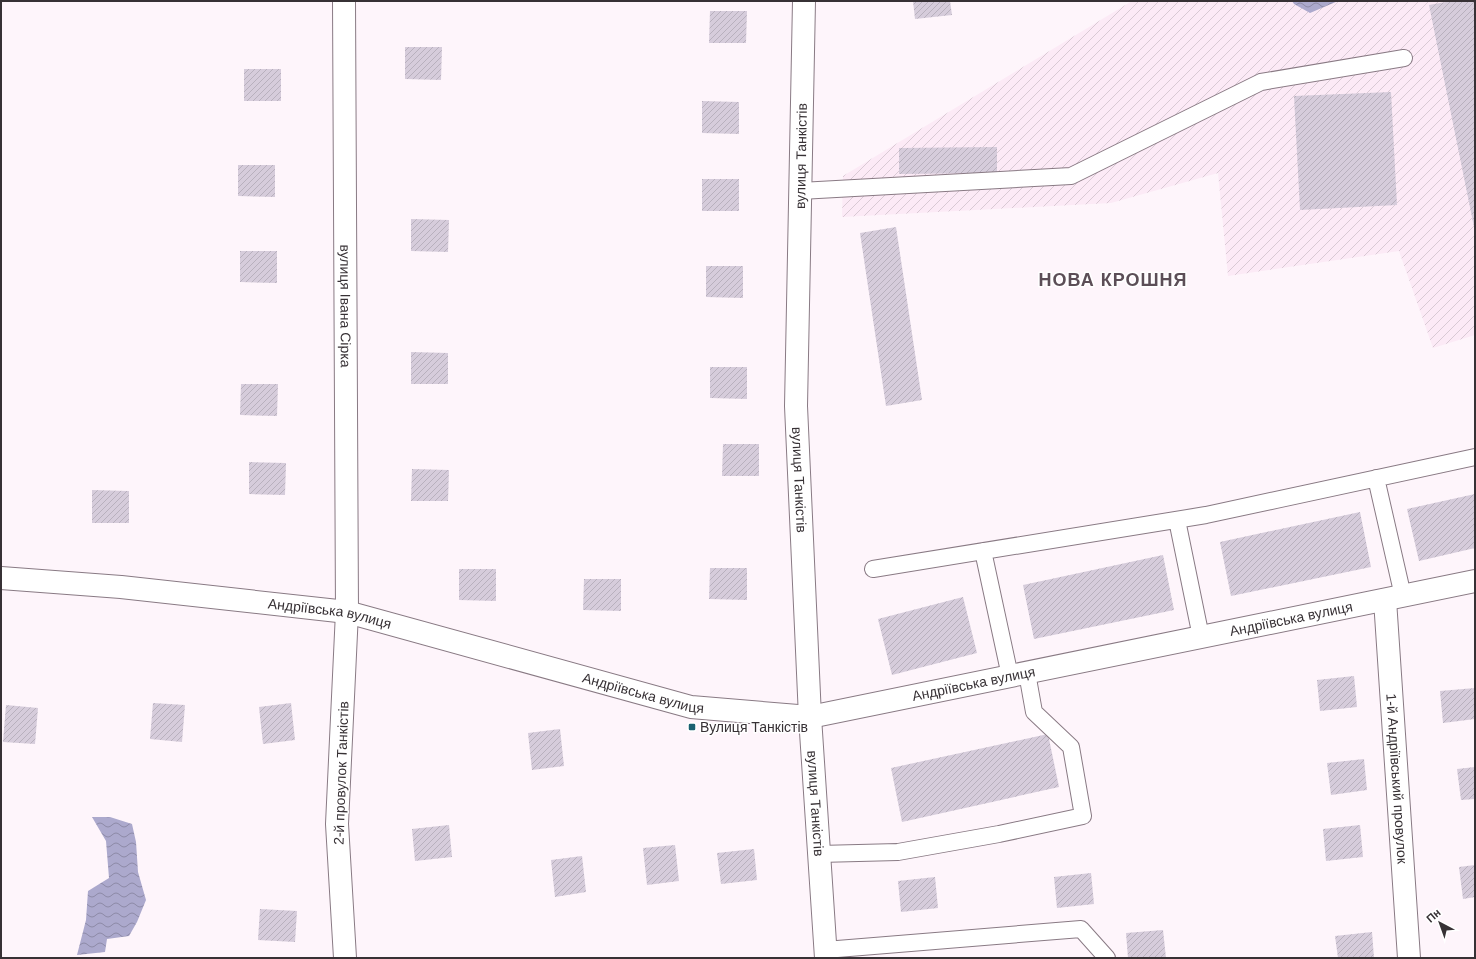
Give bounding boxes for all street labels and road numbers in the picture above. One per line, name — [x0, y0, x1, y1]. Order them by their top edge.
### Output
street label: вулиця Танкістів — [792, 103, 810, 209]
street label: вулиця Івана Сірка — [337, 244, 354, 368]
street label: вулиця Танкістів — [789, 427, 810, 533]
street label: Андріївська вулиця — [267, 595, 393, 632]
street label: Андріївська вулиця — [1228, 598, 1354, 639]
street label: Андріївська вулиця — [911, 663, 1037, 704]
street label: Андріївська вулиця — [581, 669, 705, 716]
street label: 1-й Андріївський провулок — [1383, 693, 1411, 865]
street label: 2-й провулок Танкістів — [330, 701, 352, 845]
street label: вулиця Танкістів — [804, 750, 827, 857]

